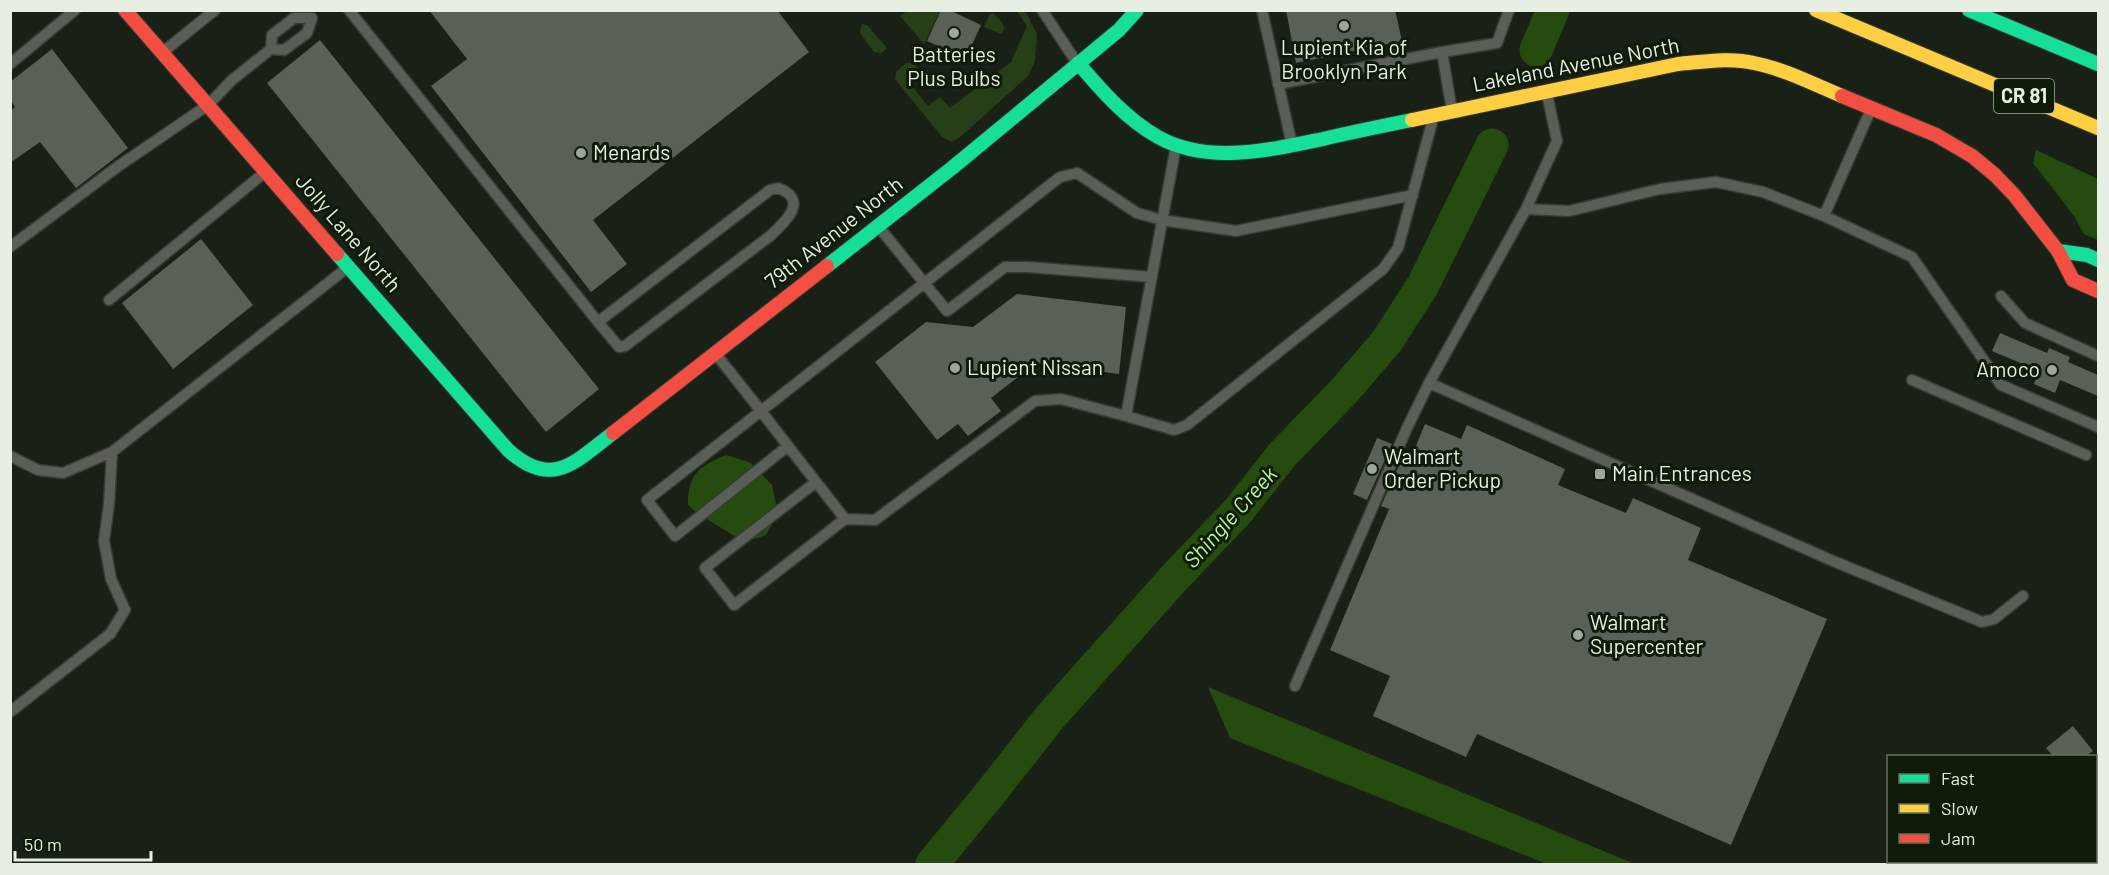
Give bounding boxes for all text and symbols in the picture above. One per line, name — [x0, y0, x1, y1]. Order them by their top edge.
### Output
marker: Lupient Kia of Brooklyn Park — [1337, 19, 1351, 33]
marker: Batteries Plus Bulbs — [947, 26, 961, 40]
street label: Lakeland Avenue North — [1470, 31, 1681, 96]
place label: Lupient Kia of Brooklyn Park — [1281, 34, 1407, 83]
place label: Batteries Plus Bulbs — [907, 41, 1001, 90]
road number: CR 81 — [1994, 79, 2054, 113]
place label: Menards — [593, 139, 670, 164]
marker: Menards — [574, 146, 588, 160]
street label: Jolly Lane North — [291, 168, 407, 296]
street label: 79th Avenue North — [759, 170, 907, 293]
place label: Lupient Nissan — [967, 354, 1103, 379]
place label: Amoco — [1976, 356, 2040, 381]
marker: Lupient Nissan — [948, 361, 962, 375]
marker: Amoco — [2045, 363, 2059, 377]
place label: Walmart Order Pickup — [1384, 443, 1501, 492]
water label: Shingle Creek — [1177, 460, 1282, 572]
place label: Main Entrances — [1612, 460, 1752, 485]
marker: Walmart Order Pickup — [1365, 462, 1379, 476]
marker: Main Entrances — [1593, 467, 1607, 481]
place label: Walmart Supercenter — [1590, 609, 1704, 658]
marker: Walmart Supercenter — [1571, 628, 1585, 642]
legend — [1887, 755, 2097, 863]
text: Fast — [1941, 767, 1975, 789]
text: Slow — [1941, 797, 1978, 819]
scale bar — [15, 824, 152, 862]
text: Jam — [1941, 827, 1975, 849]
text: 50 m — [24, 833, 62, 855]

